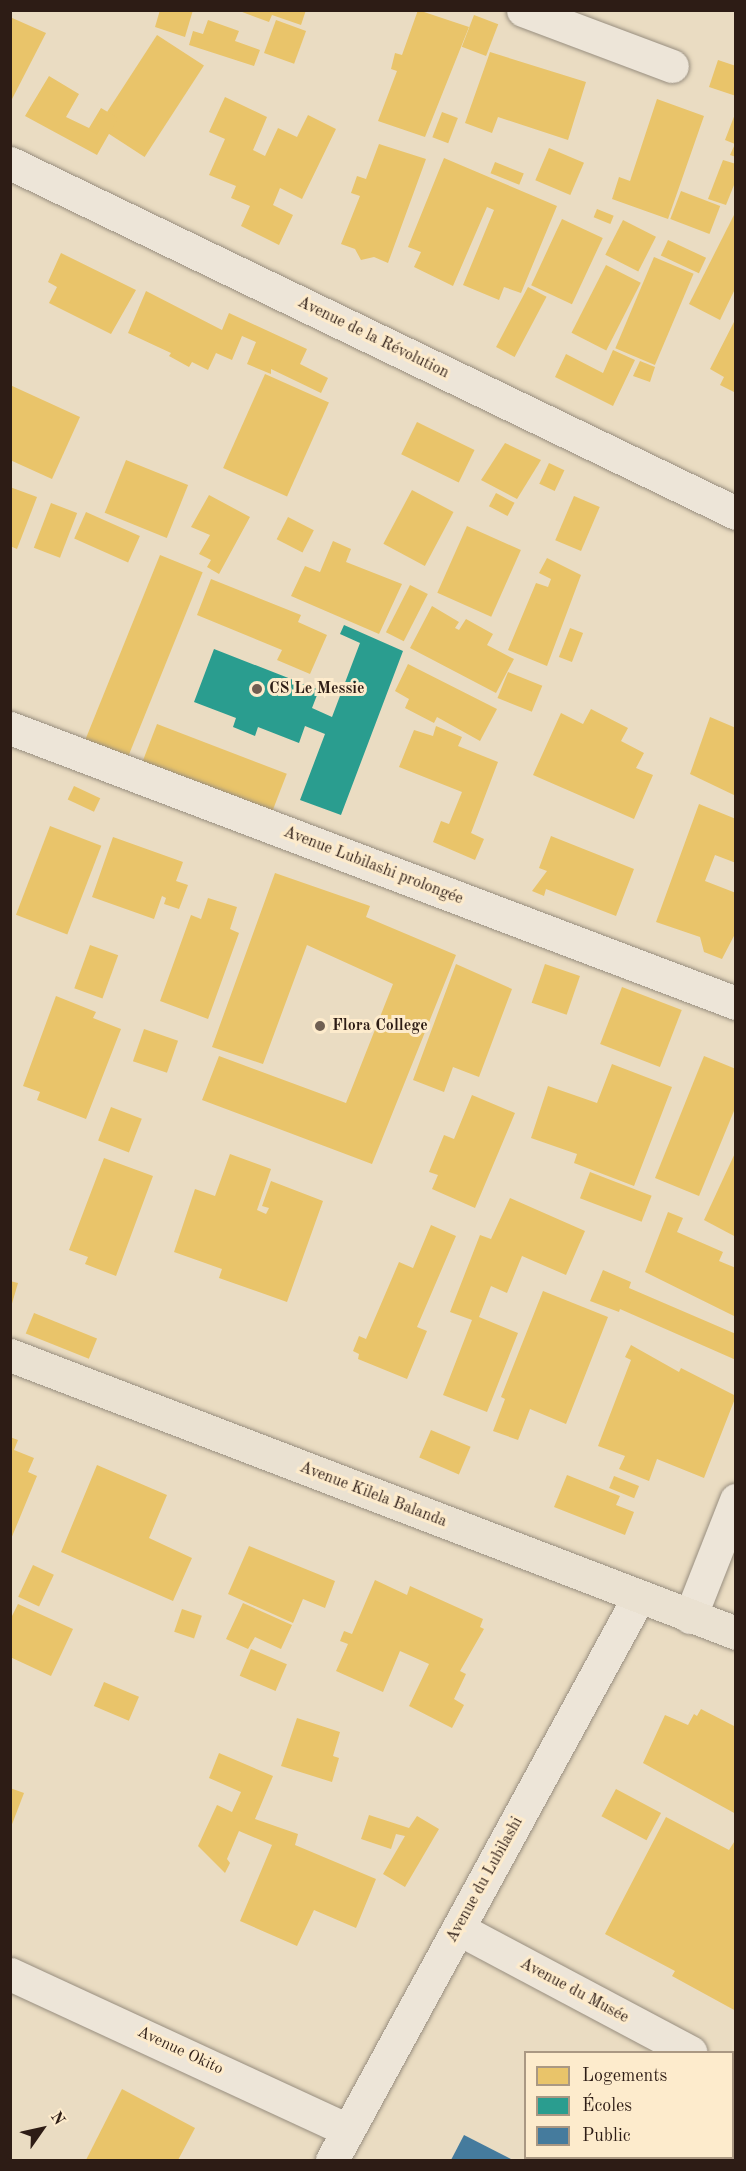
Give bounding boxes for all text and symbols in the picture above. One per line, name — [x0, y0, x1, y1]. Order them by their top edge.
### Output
street label: Avenue de la Révolution — [294, 293, 452, 383]
place label: CS Le Messie — [269, 679, 365, 699]
marker: CS Le Messie — [250, 682, 264, 696]
street label: Avenue Lubilashi prolongée — [281, 823, 465, 909]
place label: Flora College — [332, 1016, 428, 1036]
marker: Flora College — [313, 1019, 327, 1033]
street label: Avenue Kilela Balanda — [297, 1458, 449, 1532]
street label: Avenue du Lubilashi — [443, 1814, 527, 1946]
street label: Avenue du Musée — [516, 1954, 632, 2028]
street label: Avenue Okito — [134, 2023, 226, 2079]
legend — [524, 2051, 734, 2159]
text: Logements — [582, 2067, 667, 2085]
text: Écoles — [582, 2097, 632, 2115]
north arrow — [12, 2099, 72, 2159]
text: N — [47, 2109, 67, 2128]
text: Public — [582, 2127, 631, 2145]

